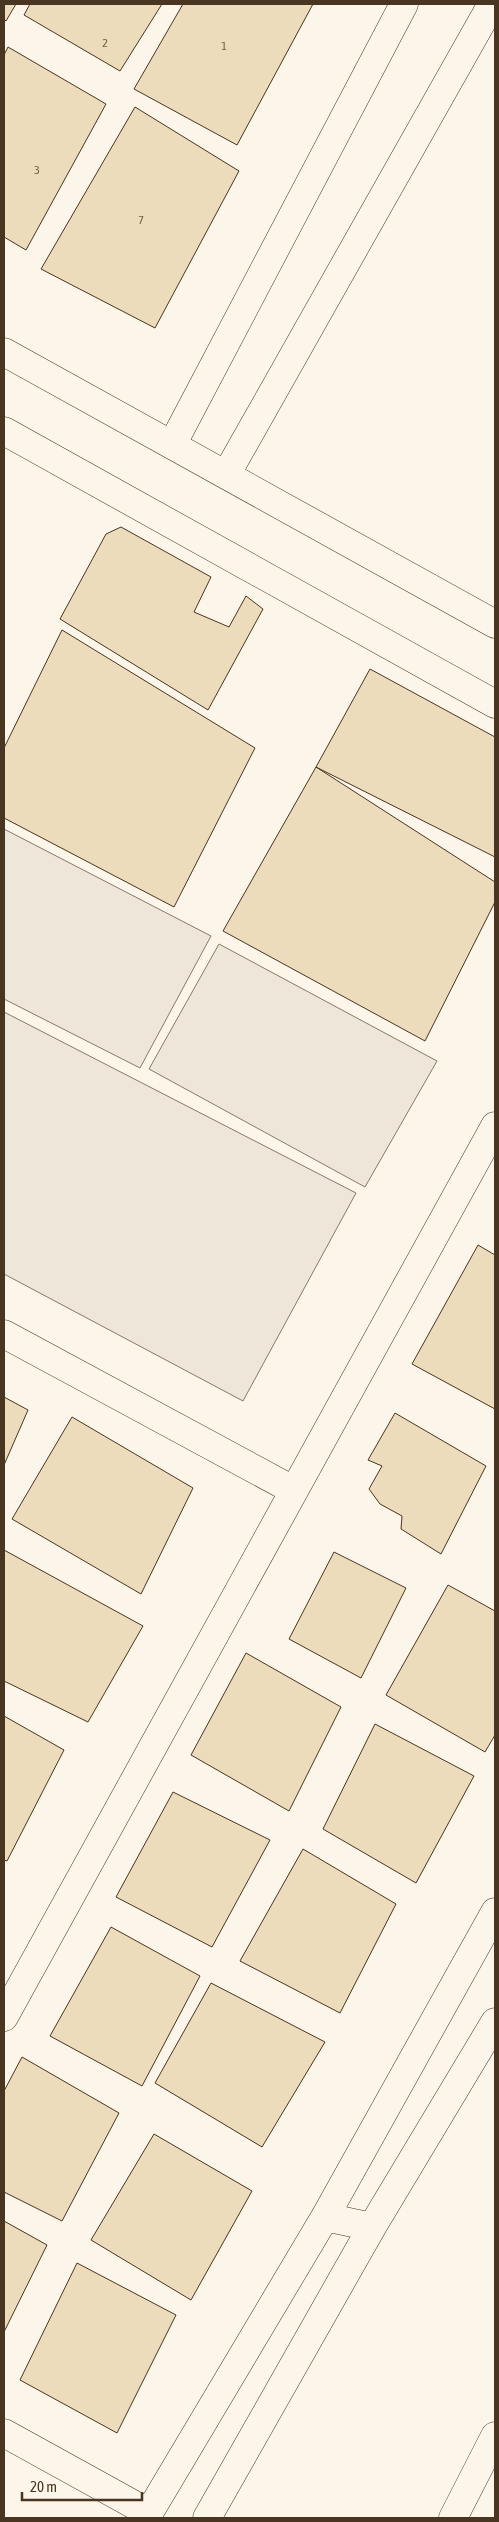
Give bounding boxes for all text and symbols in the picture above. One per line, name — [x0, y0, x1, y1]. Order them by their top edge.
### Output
house number: 2 — [102, 36, 108, 50]
house number: 1 — [221, 39, 227, 53]
house number: 3 — [34, 163, 40, 177]
house number: 7 — [138, 213, 144, 227]
scale bar — [22, 2470, 142, 2502]
text: 20 m — [30, 2478, 57, 2495]

